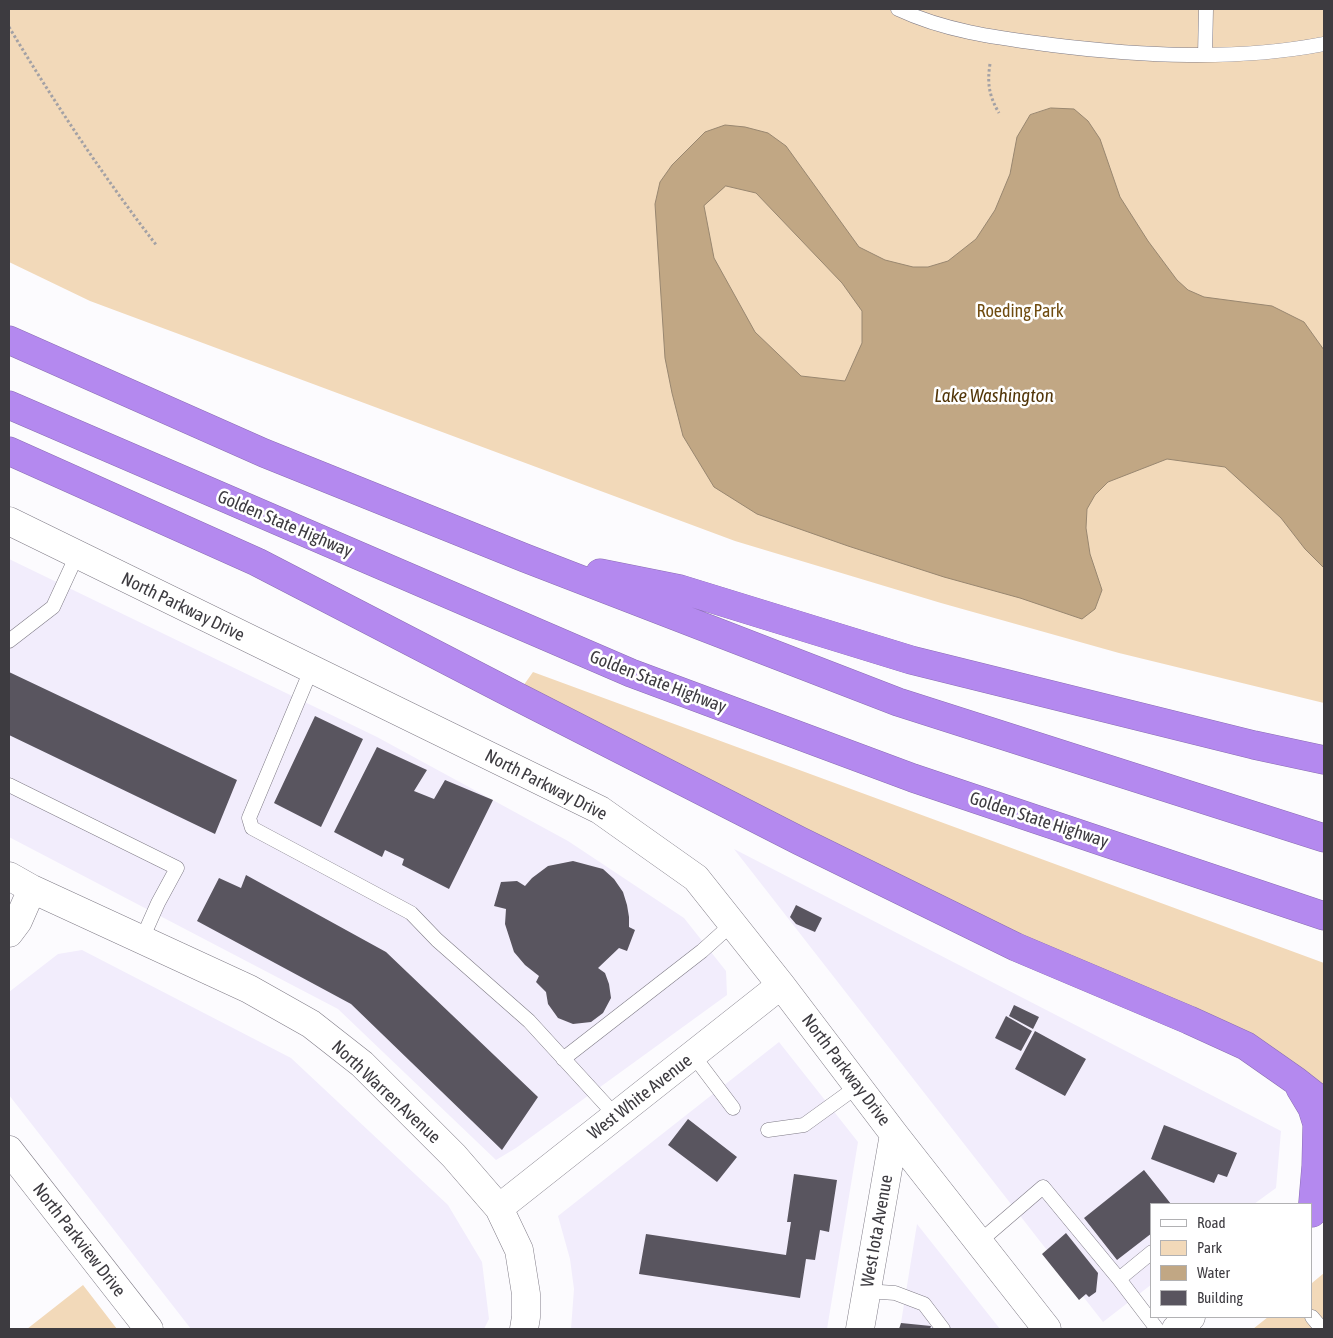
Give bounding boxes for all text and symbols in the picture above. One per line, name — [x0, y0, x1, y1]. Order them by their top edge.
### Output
park label: Roeding Park — [976, 300, 1064, 322]
water label: Lake Washington — [934, 385, 1054, 407]
street label: Golden State Highway — [214, 486, 356, 562]
street label: North Parkway Drive — [118, 568, 248, 646]
street label: Golden State Highway — [587, 646, 729, 718]
street label: North Parkway Drive — [481, 745, 611, 825]
street label: Golden State Highway — [967, 787, 1111, 853]
street label: North Parkway Drive — [797, 1010, 895, 1130]
street label: North Warren Avenue — [327, 1036, 445, 1148]
street label: West White Avenue — [584, 1050, 696, 1144]
street label: West Iota Avenue — [857, 1173, 897, 1289]
street label: North Parkview Drive — [28, 1179, 130, 1301]
legend — [1150, 1203, 1313, 1318]
text: Road — [1197, 1214, 1226, 1231]
text: Park — [1197, 1239, 1222, 1256]
text: Water — [1197, 1264, 1230, 1281]
text: Building — [1197, 1289, 1243, 1306]

